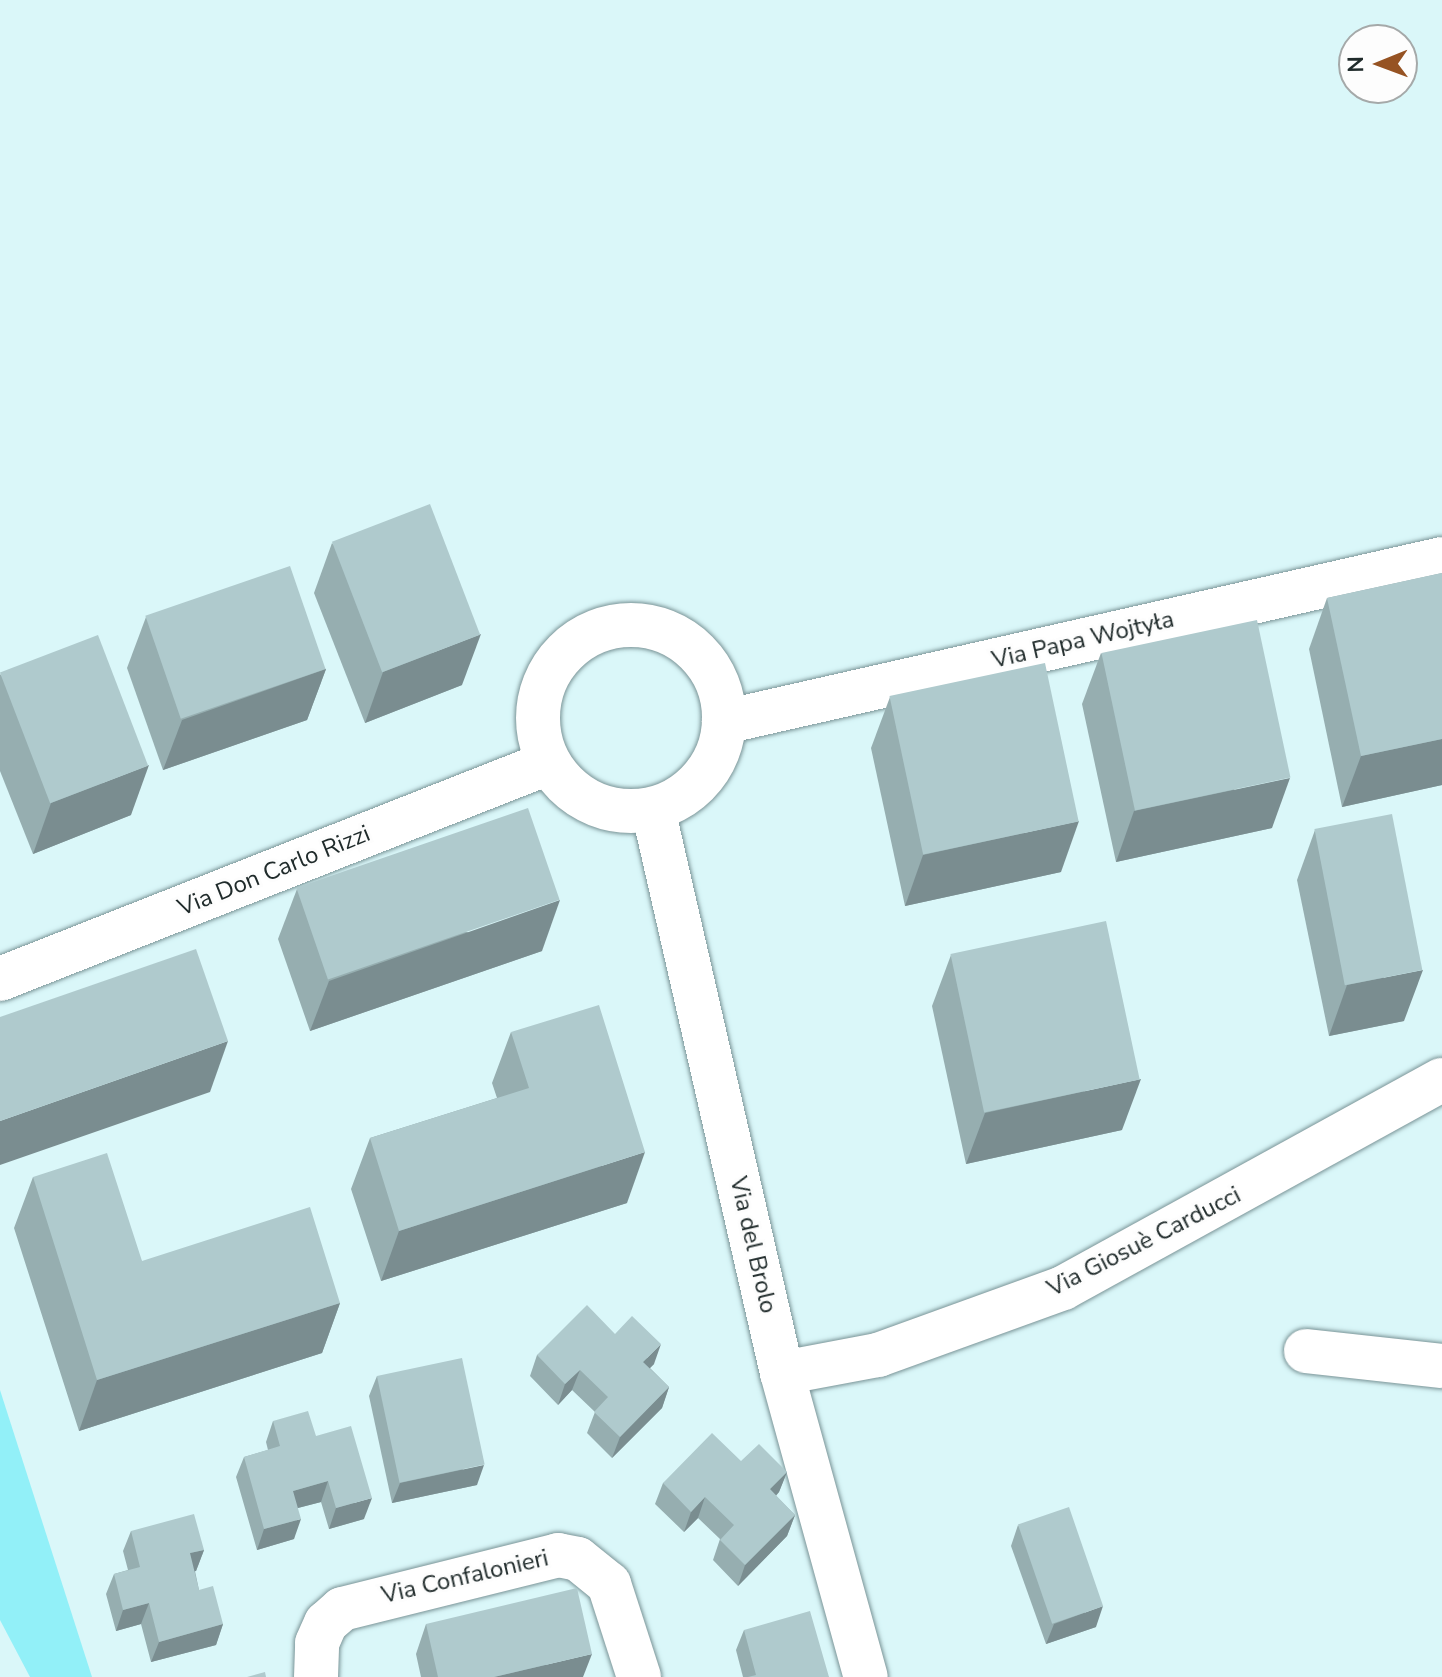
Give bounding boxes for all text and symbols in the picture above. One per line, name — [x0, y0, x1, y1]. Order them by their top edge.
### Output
north arrow — [1338, 24, 1418, 104]
text: N — [1341, 56, 1371, 73]
street label: Via Papa Wojtyła — [989, 605, 1177, 675]
street label: Via Don Carlo Rizzi — [174, 819, 374, 923]
street label: Via del Brolo — [723, 1174, 783, 1316]
street label: Via Giosuè Carducci — [1042, 1181, 1246, 1303]
street label: Via Confalonieri — [379, 1544, 551, 1610]

